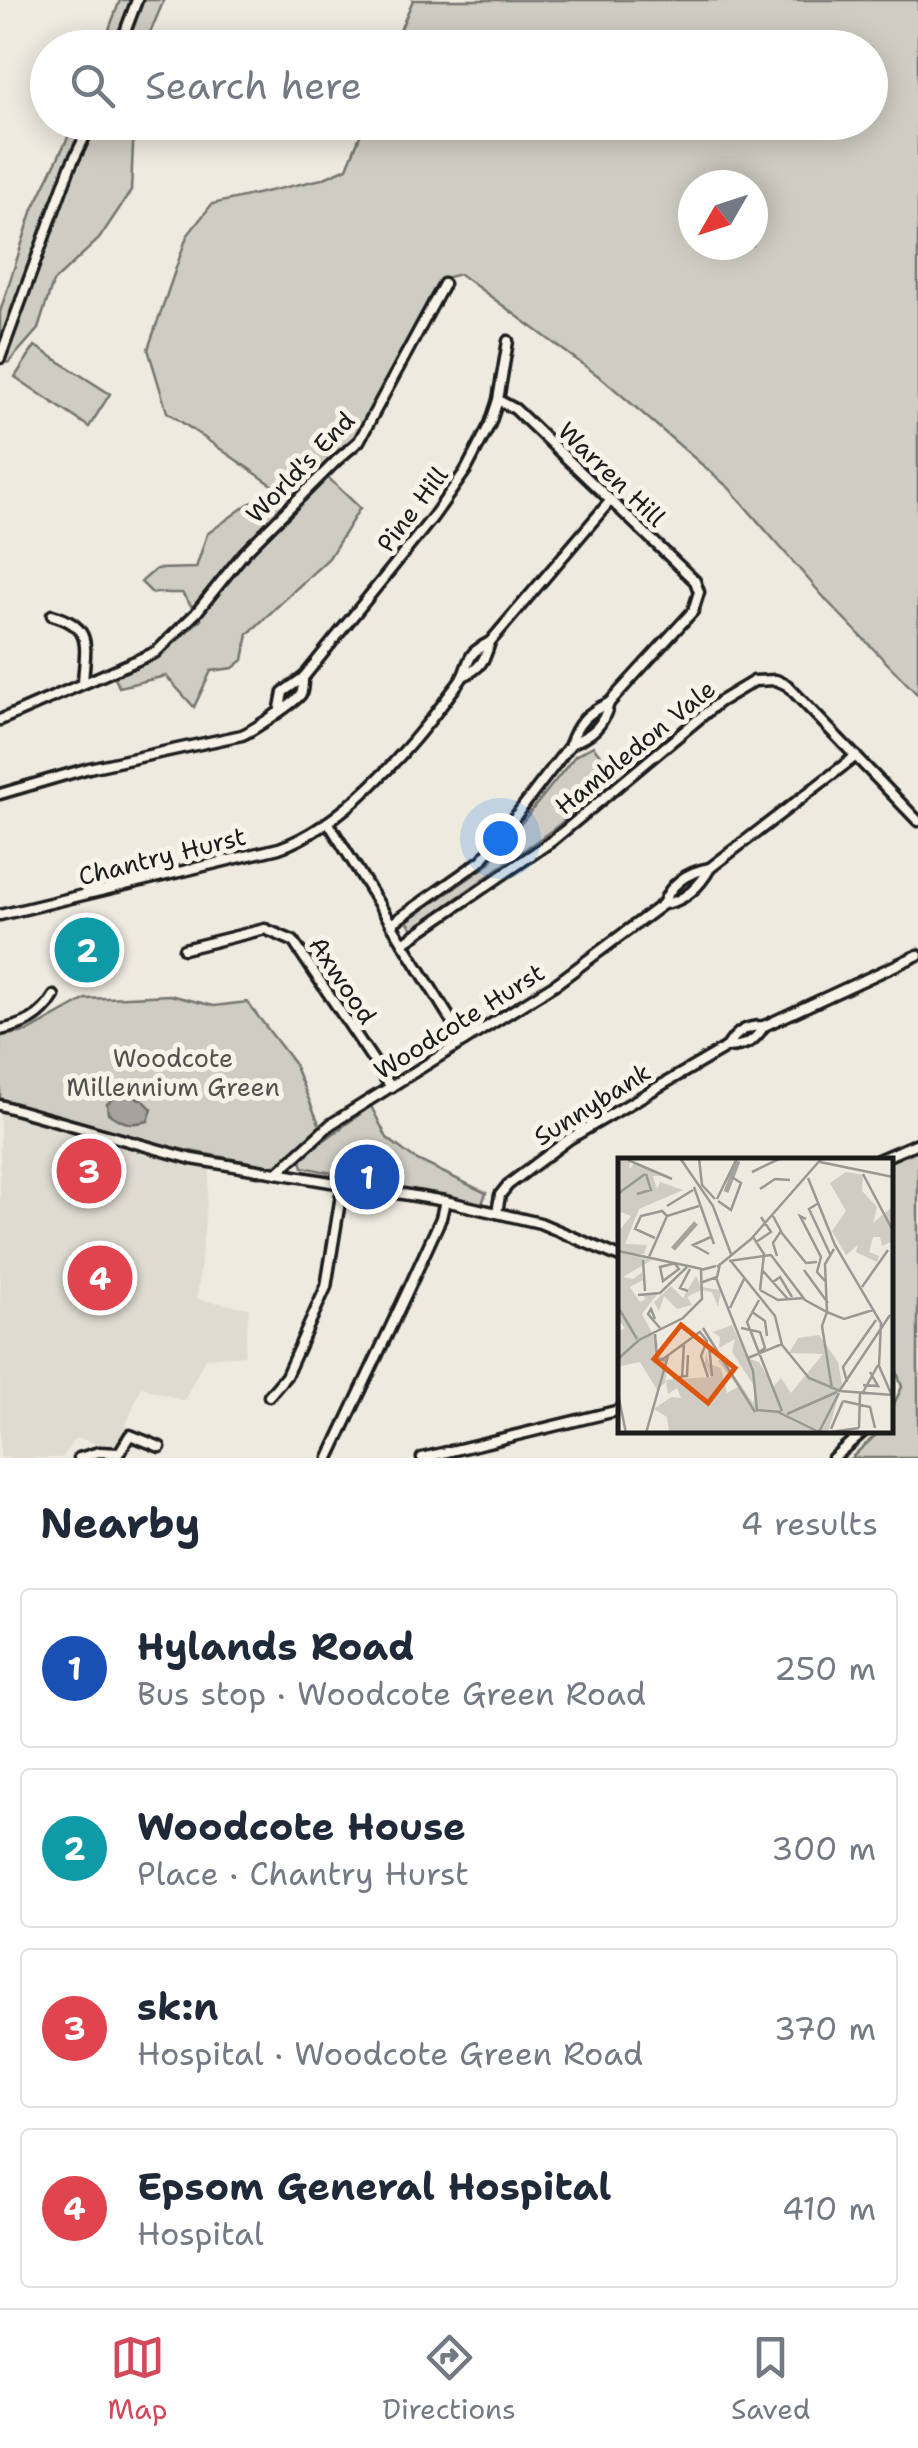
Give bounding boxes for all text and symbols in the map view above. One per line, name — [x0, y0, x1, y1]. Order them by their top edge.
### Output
search box — [30, 30, 888, 140]
icon: search — [65, 58, 120, 113]
text: Search here — [145, 60, 362, 111]
north arrow — [678, 170, 768, 260]
street label: World's End — [238, 404, 362, 530]
street label: Warren Hill — [551, 414, 674, 534]
street label: Pine Hill — [369, 459, 456, 559]
street label: Hambledon Vale — [548, 672, 722, 822]
your location — [475, 813, 526, 864]
street label: Chantry Hurst — [75, 819, 249, 893]
pin: 2 — [54, 912, 120, 988]
street label: Axwood — [301, 930, 385, 1031]
street label: Woodcote Hurst — [367, 955, 551, 1087]
park label: Woodcote Millennium Green — [66, 1041, 280, 1104]
street label: Sunnybank — [527, 1055, 657, 1153]
pin: 3 — [56, 1134, 122, 1208]
pin: 1 — [334, 1140, 400, 1214]
inset map — [618, 1158, 893, 1433]
pin: 4 — [68, 1240, 132, 1316]
text: Nearby — [40, 1495, 200, 1551]
text: 4 results — [741, 1502, 878, 1545]
text: Hylands Road — [137, 1621, 414, 1672]
text: 1 — [67, 1647, 82, 1690]
text: 250 m — [774, 1647, 876, 1690]
text: Bus stop · Woodcote Green Road — [137, 1672, 646, 1715]
text: Woodcote House — [137, 1801, 466, 1852]
text: 2 — [63, 1827, 86, 1870]
text: 300 m — [771, 1827, 876, 1870]
text: Place · Chantry Hurst — [137, 1852, 469, 1895]
text: sk:n — [137, 1981, 219, 2032]
text: 3 — [63, 2007, 86, 2050]
text: 370 m — [774, 2007, 876, 2050]
text: Hospital · Woodcote Green Road — [137, 2032, 643, 2075]
text: Epsom General Hospital — [137, 2161, 611, 2212]
text: 4 — [63, 2187, 86, 2230]
text: 410 m — [782, 2187, 876, 2230]
text: Hospital — [137, 2212, 264, 2255]
tab: Map — [108, 2330, 167, 2428]
tab: Directions — [382, 2330, 516, 2428]
tab: Saved — [731, 2330, 810, 2428]

